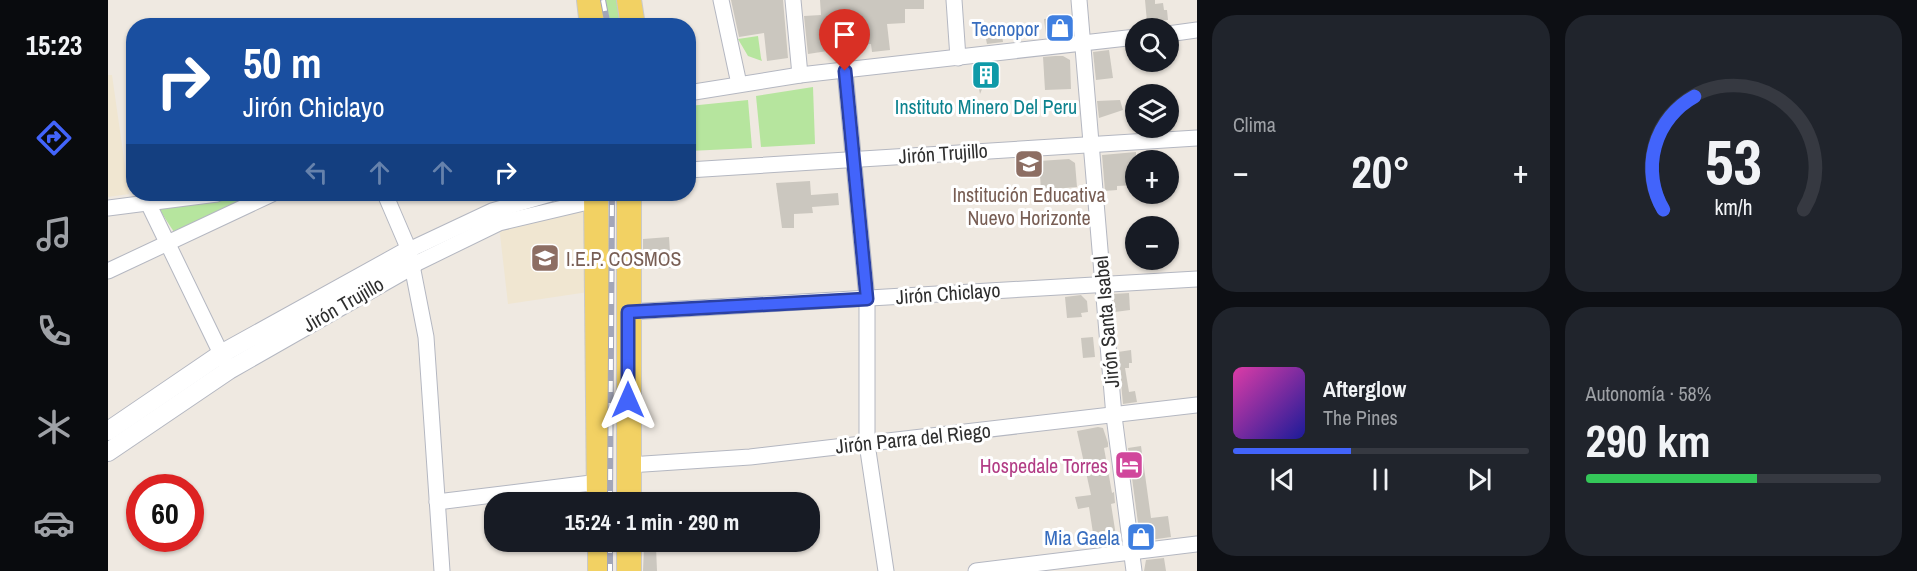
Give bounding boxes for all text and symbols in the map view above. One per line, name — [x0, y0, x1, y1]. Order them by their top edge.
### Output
pin — [819, 9, 870, 71]
shop icon: Tecnopor — [1044, 12, 1076, 44]
place label: Tecnopor — [972, 15, 1040, 42]
icon: arrive — [828, 18, 861, 51]
map controls — [1125, 18, 1179, 270]
button: search — [1125, 18, 1179, 72]
text: 15:23 — [26, 27, 82, 63]
text: 50 m — [243, 35, 322, 91]
icon: right — [144, 42, 222, 120]
building icon: Instituto Minero Del Peru — [970, 59, 1002, 91]
button: layers — [1125, 84, 1179, 138]
text: Jirón Chiclayo — [243, 89, 385, 125]
place label: Instituto Minero Del Peru — [895, 93, 1077, 120]
text: Clima — [1233, 111, 1276, 138]
icon: directions — [33, 117, 75, 159]
text: 53 — [1705, 119, 1762, 203]
street label: Jirón Trujillo — [897, 136, 989, 170]
text: 20° — [1351, 141, 1410, 202]
school or university icon: Institución Educativa Nuevo Horizonte — [1013, 148, 1045, 180]
text: − — [1233, 149, 1249, 193]
text: + — [1513, 149, 1528, 193]
button: + — [1125, 150, 1179, 204]
icon: left — [300, 156, 333, 189]
icon: ahead — [363, 156, 396, 189]
icon: ahead — [426, 156, 459, 189]
icon: right — [489, 156, 522, 189]
place label: Institución Educativa Nuevo Horizonte — [952, 181, 1106, 231]
text: km/h — [1714, 194, 1752, 223]
icon: music — [33, 213, 75, 255]
button: − — [1125, 216, 1179, 270]
school or university icon: I.E.P. COSMOS — [529, 242, 561, 274]
place label: I.E.P. COSMOS — [566, 245, 682, 272]
street label: Jirón Santa Isabel — [1087, 255, 1125, 389]
street label: Jirón Trujillo — [298, 270, 388, 338]
street label: Jirón Chiclayo — [895, 276, 1001, 310]
icon: phone — [33, 310, 75, 352]
position arrow — [596, 368, 660, 432]
text: Afterglow — [1323, 374, 1406, 404]
text: Autonomía · 58% — [1586, 380, 1711, 407]
text: The Pines — [1323, 404, 1398, 431]
icon: climate — [33, 406, 75, 448]
text: 290 km — [1586, 410, 1711, 471]
street label: Jirón Parra del Riego — [834, 416, 992, 460]
hotel icon: Hospedale Torres — [1113, 449, 1145, 481]
place label: Hospedale Torres — [980, 452, 1108, 479]
icon: previous — [1266, 463, 1299, 496]
icon: pause — [1364, 463, 1397, 496]
icon: next — [1463, 463, 1496, 496]
speed limit sign: 60 — [126, 474, 204, 552]
icon: car — [33, 502, 75, 544]
text: 15:24 · 1 min · 290 m — [565, 507, 739, 537]
shop icon: Mia Gaela — [1125, 521, 1157, 553]
place label: Mia Gaela — [1044, 524, 1120, 551]

